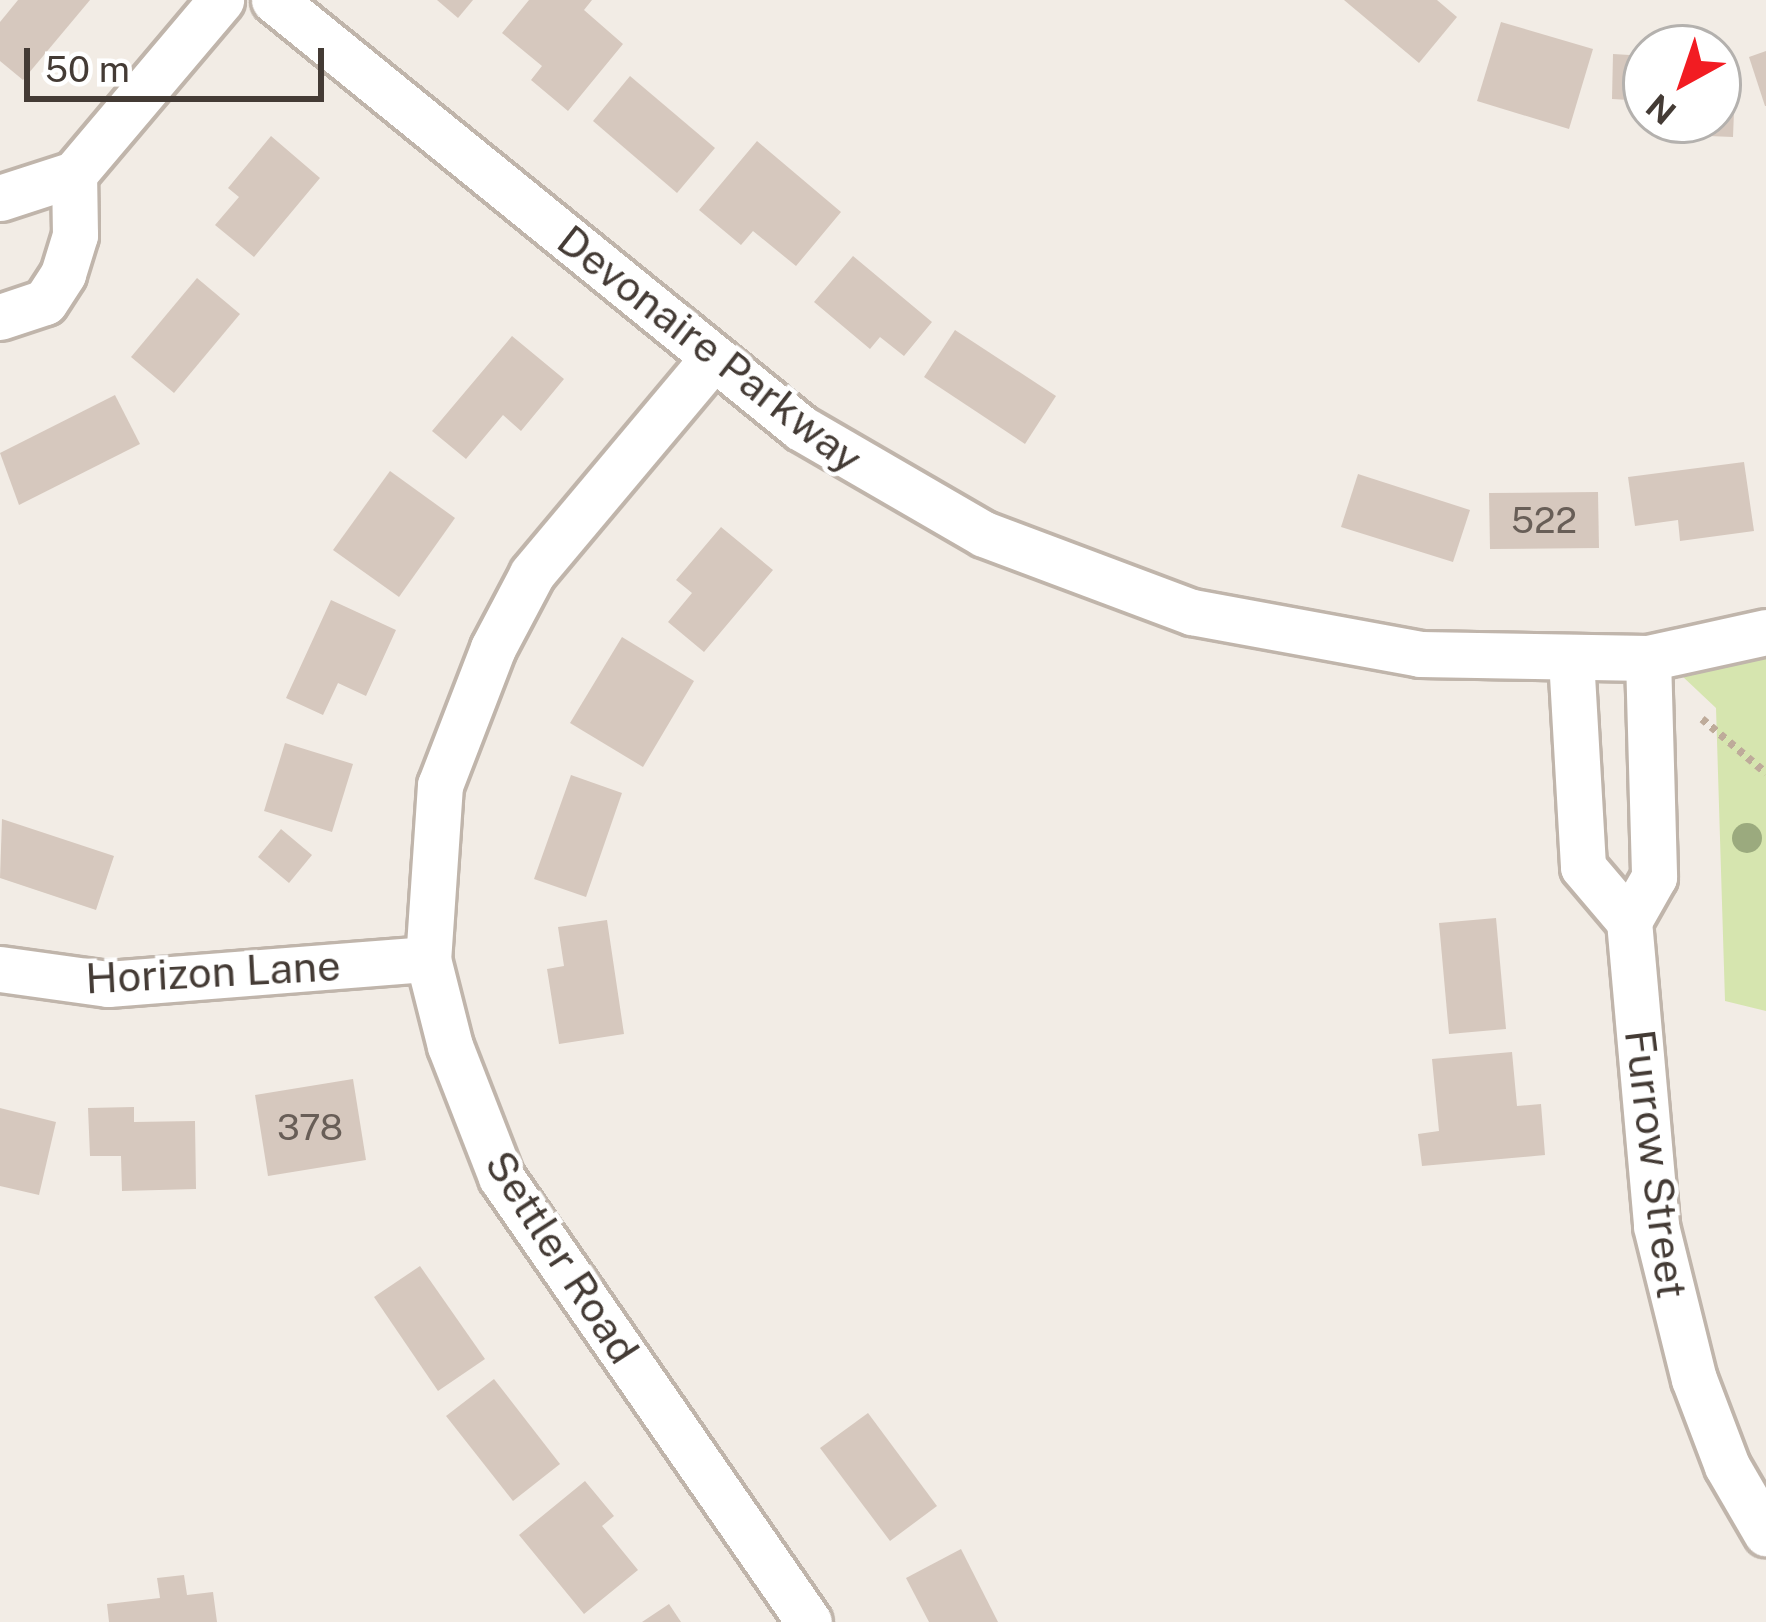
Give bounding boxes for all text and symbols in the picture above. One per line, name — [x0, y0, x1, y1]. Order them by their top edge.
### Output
scale bar — [30, 24, 330, 98]
north arrow — [1622, 24, 1742, 144]
text: 50 m — [45, 48, 130, 90]
text: N — [1639, 86, 1683, 132]
street label: Devonaire Parkway — [548, 214, 872, 484]
house number: 522 — [1511, 499, 1577, 543]
street label: Horizon Lane — [84, 940, 342, 1004]
street label: Furrow Street — [1614, 1027, 1698, 1301]
house number: 378 — [277, 1106, 343, 1150]
street label: Settler Road — [475, 1141, 649, 1373]

